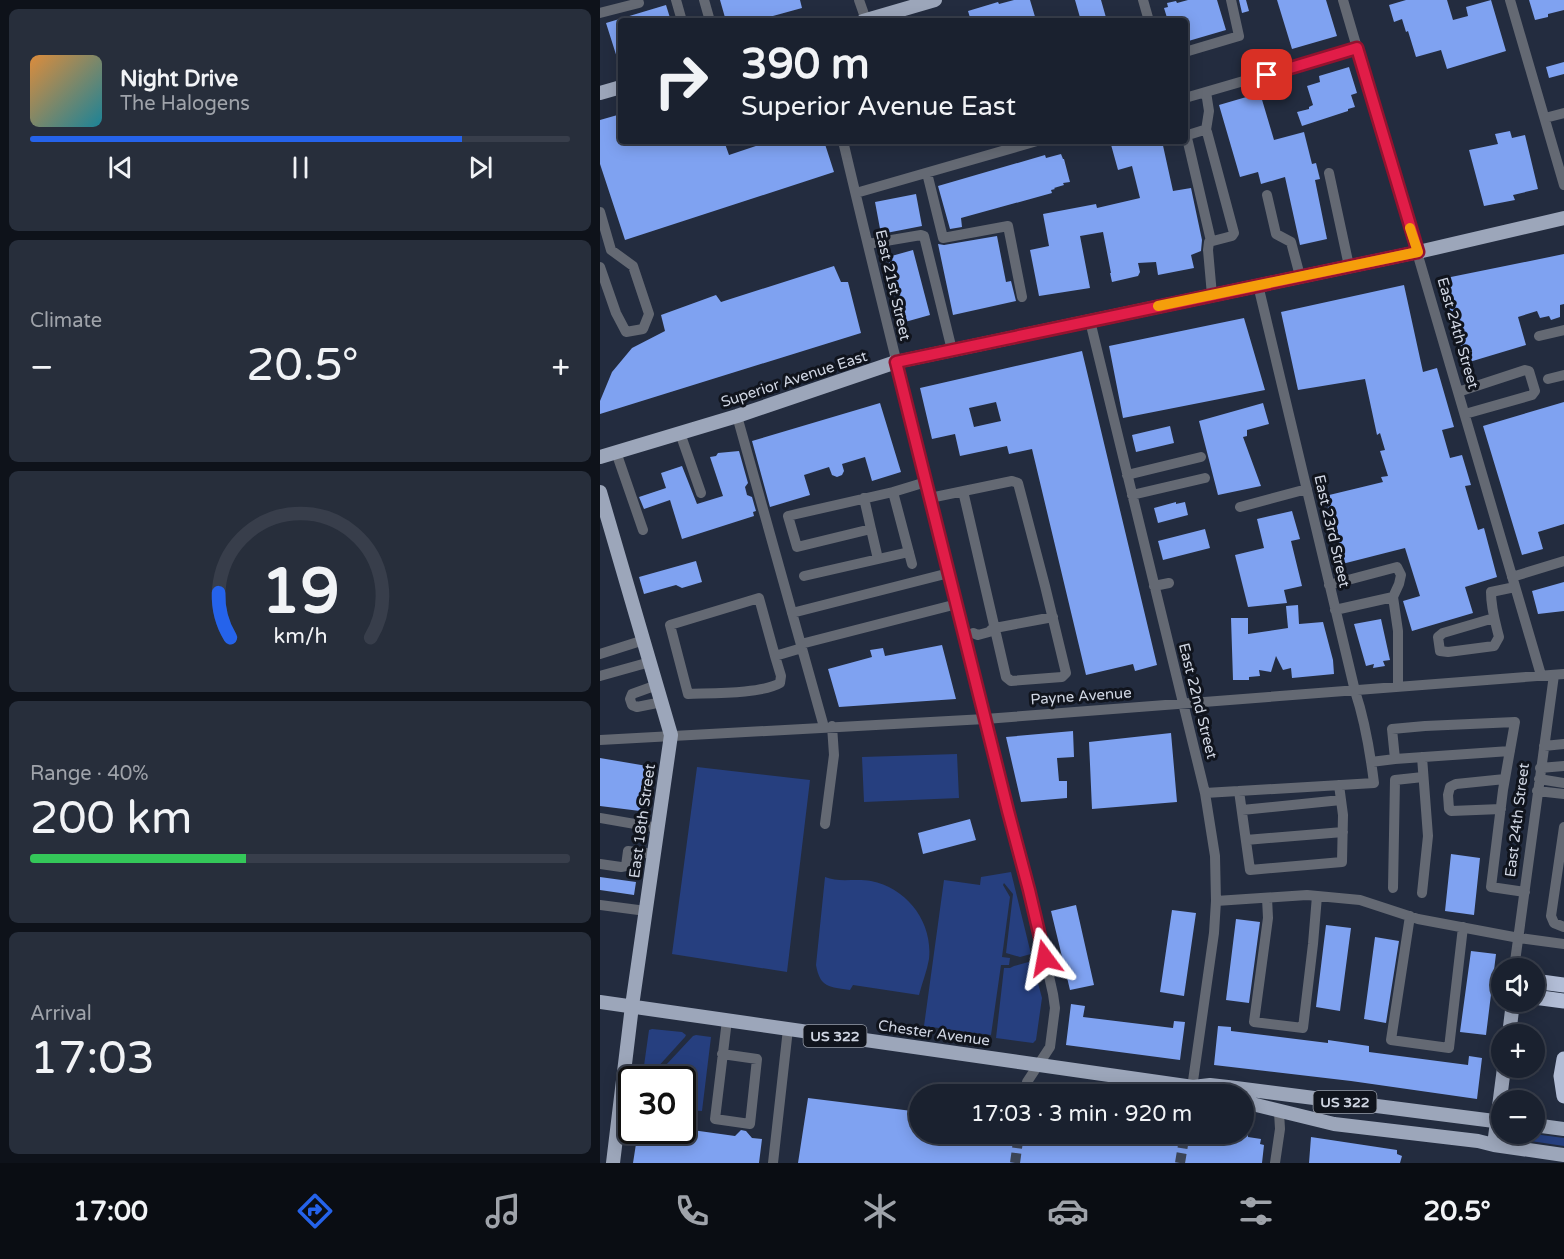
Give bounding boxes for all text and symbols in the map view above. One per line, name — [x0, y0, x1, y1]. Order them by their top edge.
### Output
text: 390 m — [741, 39, 870, 90]
icon: right — [642, 42, 720, 120]
pin — [1241, 49, 1292, 100]
icon: arrive — [1250, 58, 1283, 91]
text: Night Drive — [120, 66, 238, 92]
text: Superior Avenue East — [741, 90, 1016, 123]
text: The Halogens — [120, 92, 250, 116]
icon: previous — [104, 151, 137, 184]
icon: pause — [284, 151, 317, 184]
icon: next — [464, 151, 497, 184]
street label: East 21st Street — [872, 228, 915, 342]
street label: East 24th Street — [1433, 275, 1483, 391]
text: Climate — [30, 309, 102, 333]
text: 20.5° — [246, 339, 359, 393]
street label: Superior Avenue East — [719, 347, 870, 411]
text: − — [30, 348, 54, 387]
text: + — [551, 348, 570, 387]
street label: East 23rd Street — [1310, 473, 1354, 589]
text: 19 — [261, 556, 339, 631]
text: km/h — [273, 624, 327, 650]
street label: East 22nd Street — [1175, 641, 1221, 761]
street label: Payne Avenue — [1030, 683, 1132, 709]
text: Range · 40% — [30, 762, 149, 786]
street label: East 18th Street — [625, 762, 659, 879]
street label: East 24th Street — [1501, 762, 1533, 878]
text: 200 km — [30, 792, 192, 846]
position arrow — [1013, 926, 1077, 990]
map controls — [1491, 958, 1545, 1144]
button: sound — [1491, 958, 1545, 1012]
text: Arrival — [30, 1002, 92, 1026]
street label: Chester Avenue — [877, 1016, 991, 1050]
button: + — [1491, 1024, 1545, 1078]
road number: US 322 — [804, 1025, 866, 1047]
text: 17:03 — [30, 1032, 155, 1086]
speed limit sign: 30 — [618, 1066, 696, 1144]
button: − — [1491, 1090, 1545, 1144]
road number: US 322 — [1314, 1091, 1377, 1113]
text: 17:03 · 3 min · 920 m — [971, 1101, 1192, 1127]
icon: directions — [294, 1190, 336, 1232]
icon: music — [482, 1190, 524, 1232]
icon: phone — [671, 1190, 713, 1232]
icon: climate — [859, 1190, 901, 1232]
icon: car — [1047, 1190, 1089, 1232]
icon: filters — [1235, 1190, 1277, 1232]
text: 17:00 — [73, 1195, 148, 1228]
text: 20.5° — [1423, 1195, 1491, 1228]

